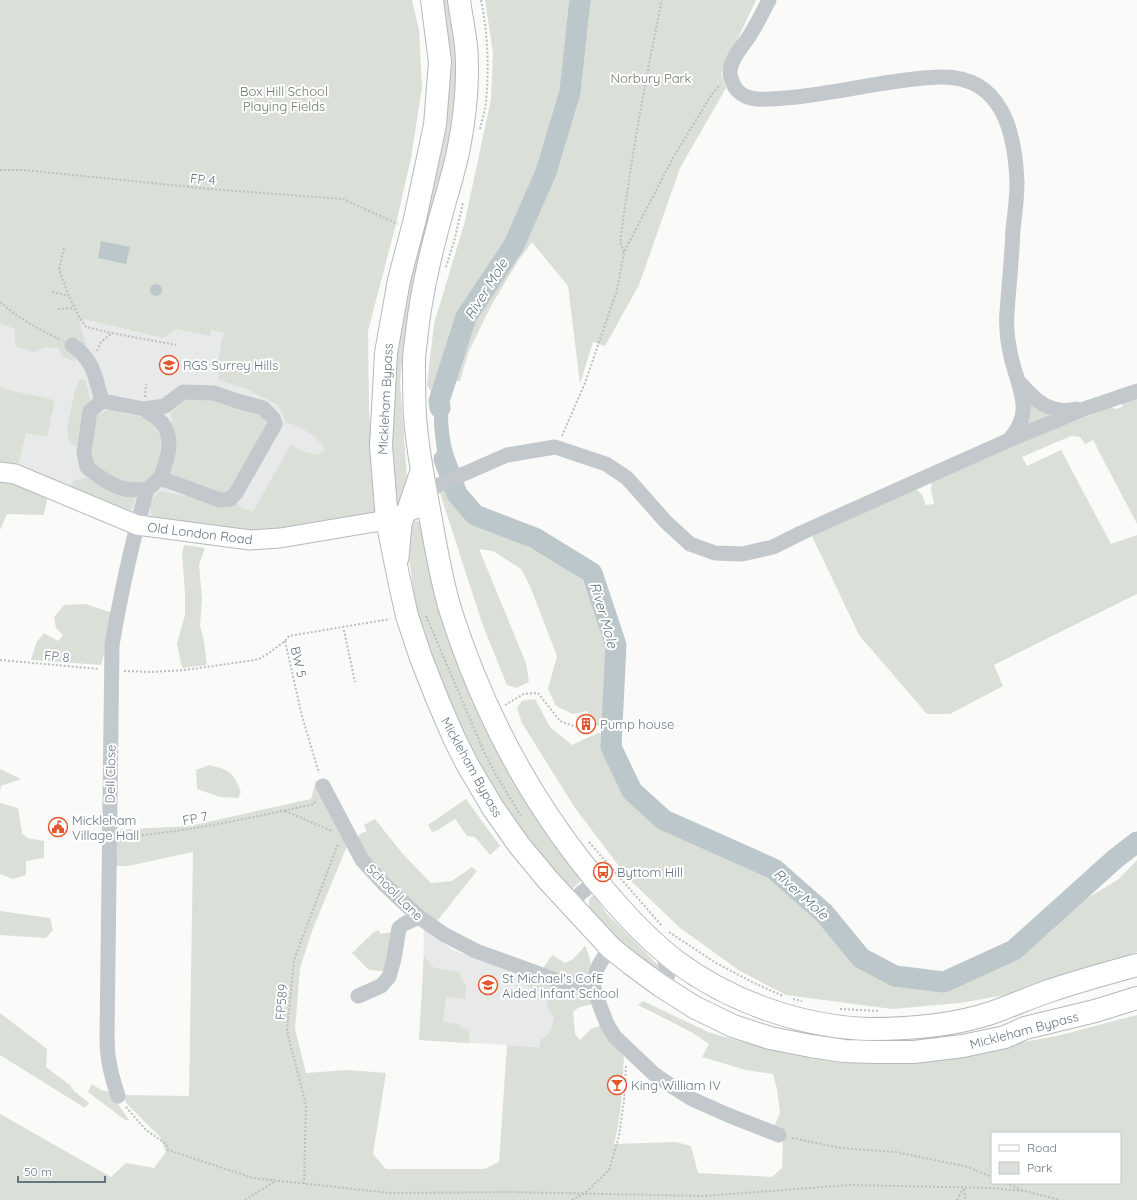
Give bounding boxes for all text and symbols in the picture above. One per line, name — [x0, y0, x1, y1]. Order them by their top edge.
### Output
park label: Norbury Park — [610, 70, 692, 86]
park label: Box Hill School Playing Fields — [240, 83, 328, 114]
street label: FP 4 — [189, 170, 217, 188]
water label: River Mole — [460, 255, 512, 323]
street label: Mickleham Bypass — [374, 343, 396, 455]
school or university icon: RGS Surrey Hills — [158, 354, 180, 376]
place label: RGS Surrey Hills — [183, 357, 278, 373]
street label: Old London Road — [147, 519, 253, 547]
water label: River Mole — [586, 580, 622, 651]
street label: BW 5 — [288, 645, 310, 679]
street label: FP 8 — [44, 647, 70, 665]
building icon: Pump house — [575, 713, 597, 735]
street label: Mickleham Bypass — [438, 714, 506, 820]
place label: Pump house — [600, 716, 674, 732]
street label: Dell Close — [101, 744, 119, 804]
street label: FP 7 — [181, 808, 209, 828]
place label: Mickleham Village Hall — [72, 812, 139, 843]
public building icon: Mickleham Village Hall — [47, 816, 69, 838]
street label: School Lane — [363, 860, 427, 924]
bus stop icon: Byttom Hill — [592, 861, 614, 883]
place label: Byttom Hill — [617, 864, 683, 880]
water label: River Mole — [770, 865, 833, 924]
place label: St Michael's CofE Aided Infant School — [502, 970, 619, 1001]
school or university icon: St Michael's CofE Aided Infant School — [477, 974, 499, 996]
street label: FP589 — [271, 983, 291, 1021]
street label: Mickleham Bypass — [968, 1008, 1080, 1052]
bar icon: King William IV — [606, 1074, 628, 1096]
place label: King William IV — [631, 1077, 721, 1093]
legend — [991, 1132, 1121, 1184]
text: Road — [1027, 1140, 1057, 1155]
scale bar — [18, 1158, 105, 1184]
text: Park — [1027, 1160, 1052, 1175]
text: 50 m — [24, 1164, 52, 1179]

